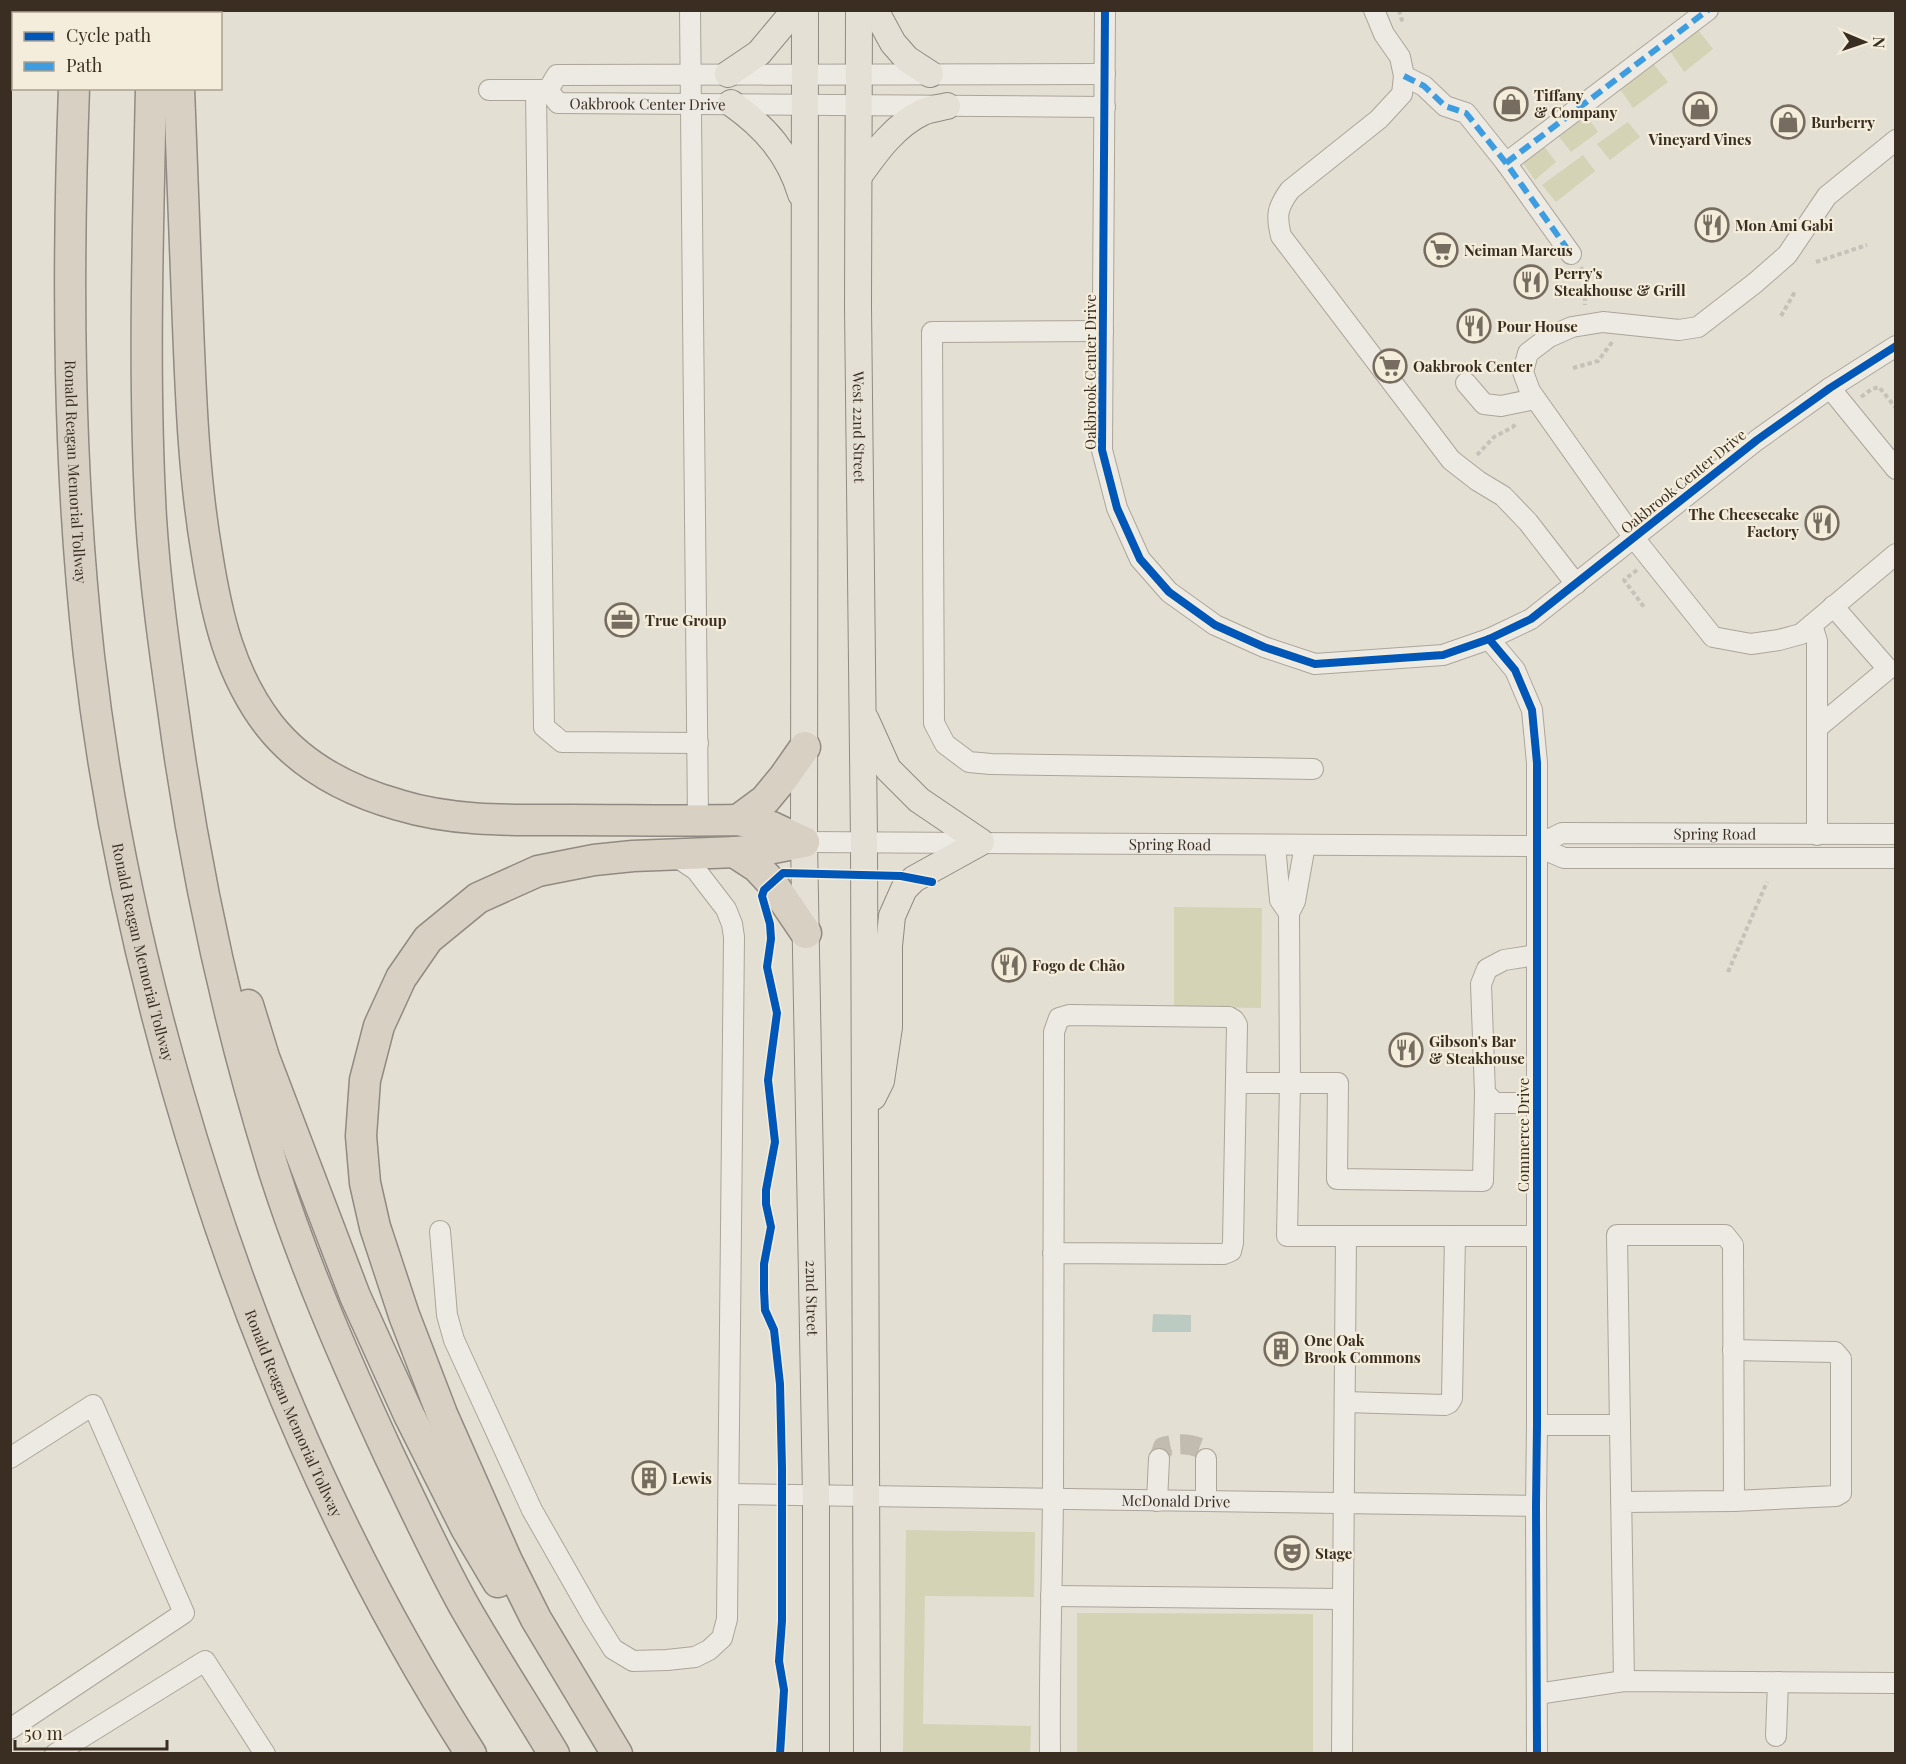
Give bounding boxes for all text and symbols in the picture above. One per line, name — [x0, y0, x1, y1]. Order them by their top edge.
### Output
legend — [12, 12, 222, 90]
north arrow — [1834, 12, 1894, 72]
text: Cycle path — [66, 23, 151, 47]
text: N — [1869, 36, 1890, 49]
text: Path — [66, 53, 103, 77]
place label: Tiffany & Company — [1534, 85, 1617, 122]
shop icon: Tiffany & Company — [1493, 86, 1529, 122]
shop icon: Vineyard Vines — [1682, 91, 1718, 127]
street label: Oakbrook Center Drive — [569, 93, 726, 114]
shop icon: Burberry — [1770, 104, 1806, 140]
place label: Burberry — [1811, 112, 1875, 132]
place label: Vineyard Vines — [1648, 129, 1752, 149]
restaurant icon: Mon Ami Gabi — [1694, 207, 1730, 243]
place label: Mon Ami Gabi — [1735, 215, 1834, 235]
supermarket icon: Neiman Marcus — [1423, 232, 1459, 268]
place label: Neiman Marcus — [1464, 240, 1573, 260]
place label: Perry's Steakhouse & Grill — [1554, 263, 1686, 300]
restaurant icon: Perry's Steakhouse & Grill — [1513, 264, 1549, 300]
street label: Oakbrook Center Drive — [1080, 294, 1100, 450]
restaurant icon: Pour House — [1456, 308, 1492, 344]
place label: Pour House — [1497, 316, 1578, 336]
supermarket icon: Oakbrook Center — [1372, 348, 1408, 384]
place label: Oakbrook Center — [1413, 356, 1533, 376]
street label: Ronald Reagan Memorial Tollway — [61, 360, 92, 585]
street label: West 22nd Street — [849, 370, 870, 484]
street label: Oakbrook Center Drive — [1616, 424, 1750, 538]
place label: The Cheesecake Factory — [1688, 504, 1799, 541]
restaurant icon: The Cheesecake Factory — [1804, 505, 1840, 541]
office icon: True Group — [604, 602, 640, 638]
place label: True Group — [645, 610, 727, 630]
street label: Spring Road — [1674, 823, 1757, 844]
street label: Spring Road — [1129, 834, 1212, 854]
street label: Ronald Reagan Memorial Tollway — [108, 841, 179, 1064]
restaurant icon: Fogo de Chão — [991, 947, 1027, 983]
place label: Fogo de Chão — [1032, 955, 1125, 975]
place label: Gibson's Bar & Steakhouse — [1429, 1031, 1525, 1068]
restaurant icon: Gibson's Bar & Steakhouse — [1388, 1032, 1424, 1068]
street label: Commerce Drive — [1513, 1078, 1533, 1192]
street label: 22nd Street — [802, 1260, 823, 1337]
street label: Ronald Reagan Memorial Tollway — [241, 1307, 347, 1521]
place label: One Oak Brook Commons — [1304, 1330, 1421, 1367]
building icon: One Oak Brook Commons — [1263, 1331, 1299, 1367]
building icon: Lewis — [631, 1460, 667, 1496]
place label: Lewis — [672, 1468, 712, 1488]
street label: McDonald Drive — [1121, 1490, 1231, 1511]
theatre icon: Stage — [1274, 1535, 1310, 1571]
place label: Stage — [1315, 1543, 1353, 1563]
scale bar — [15, 1713, 166, 1751]
text: 50 m — [24, 1721, 63, 1745]

